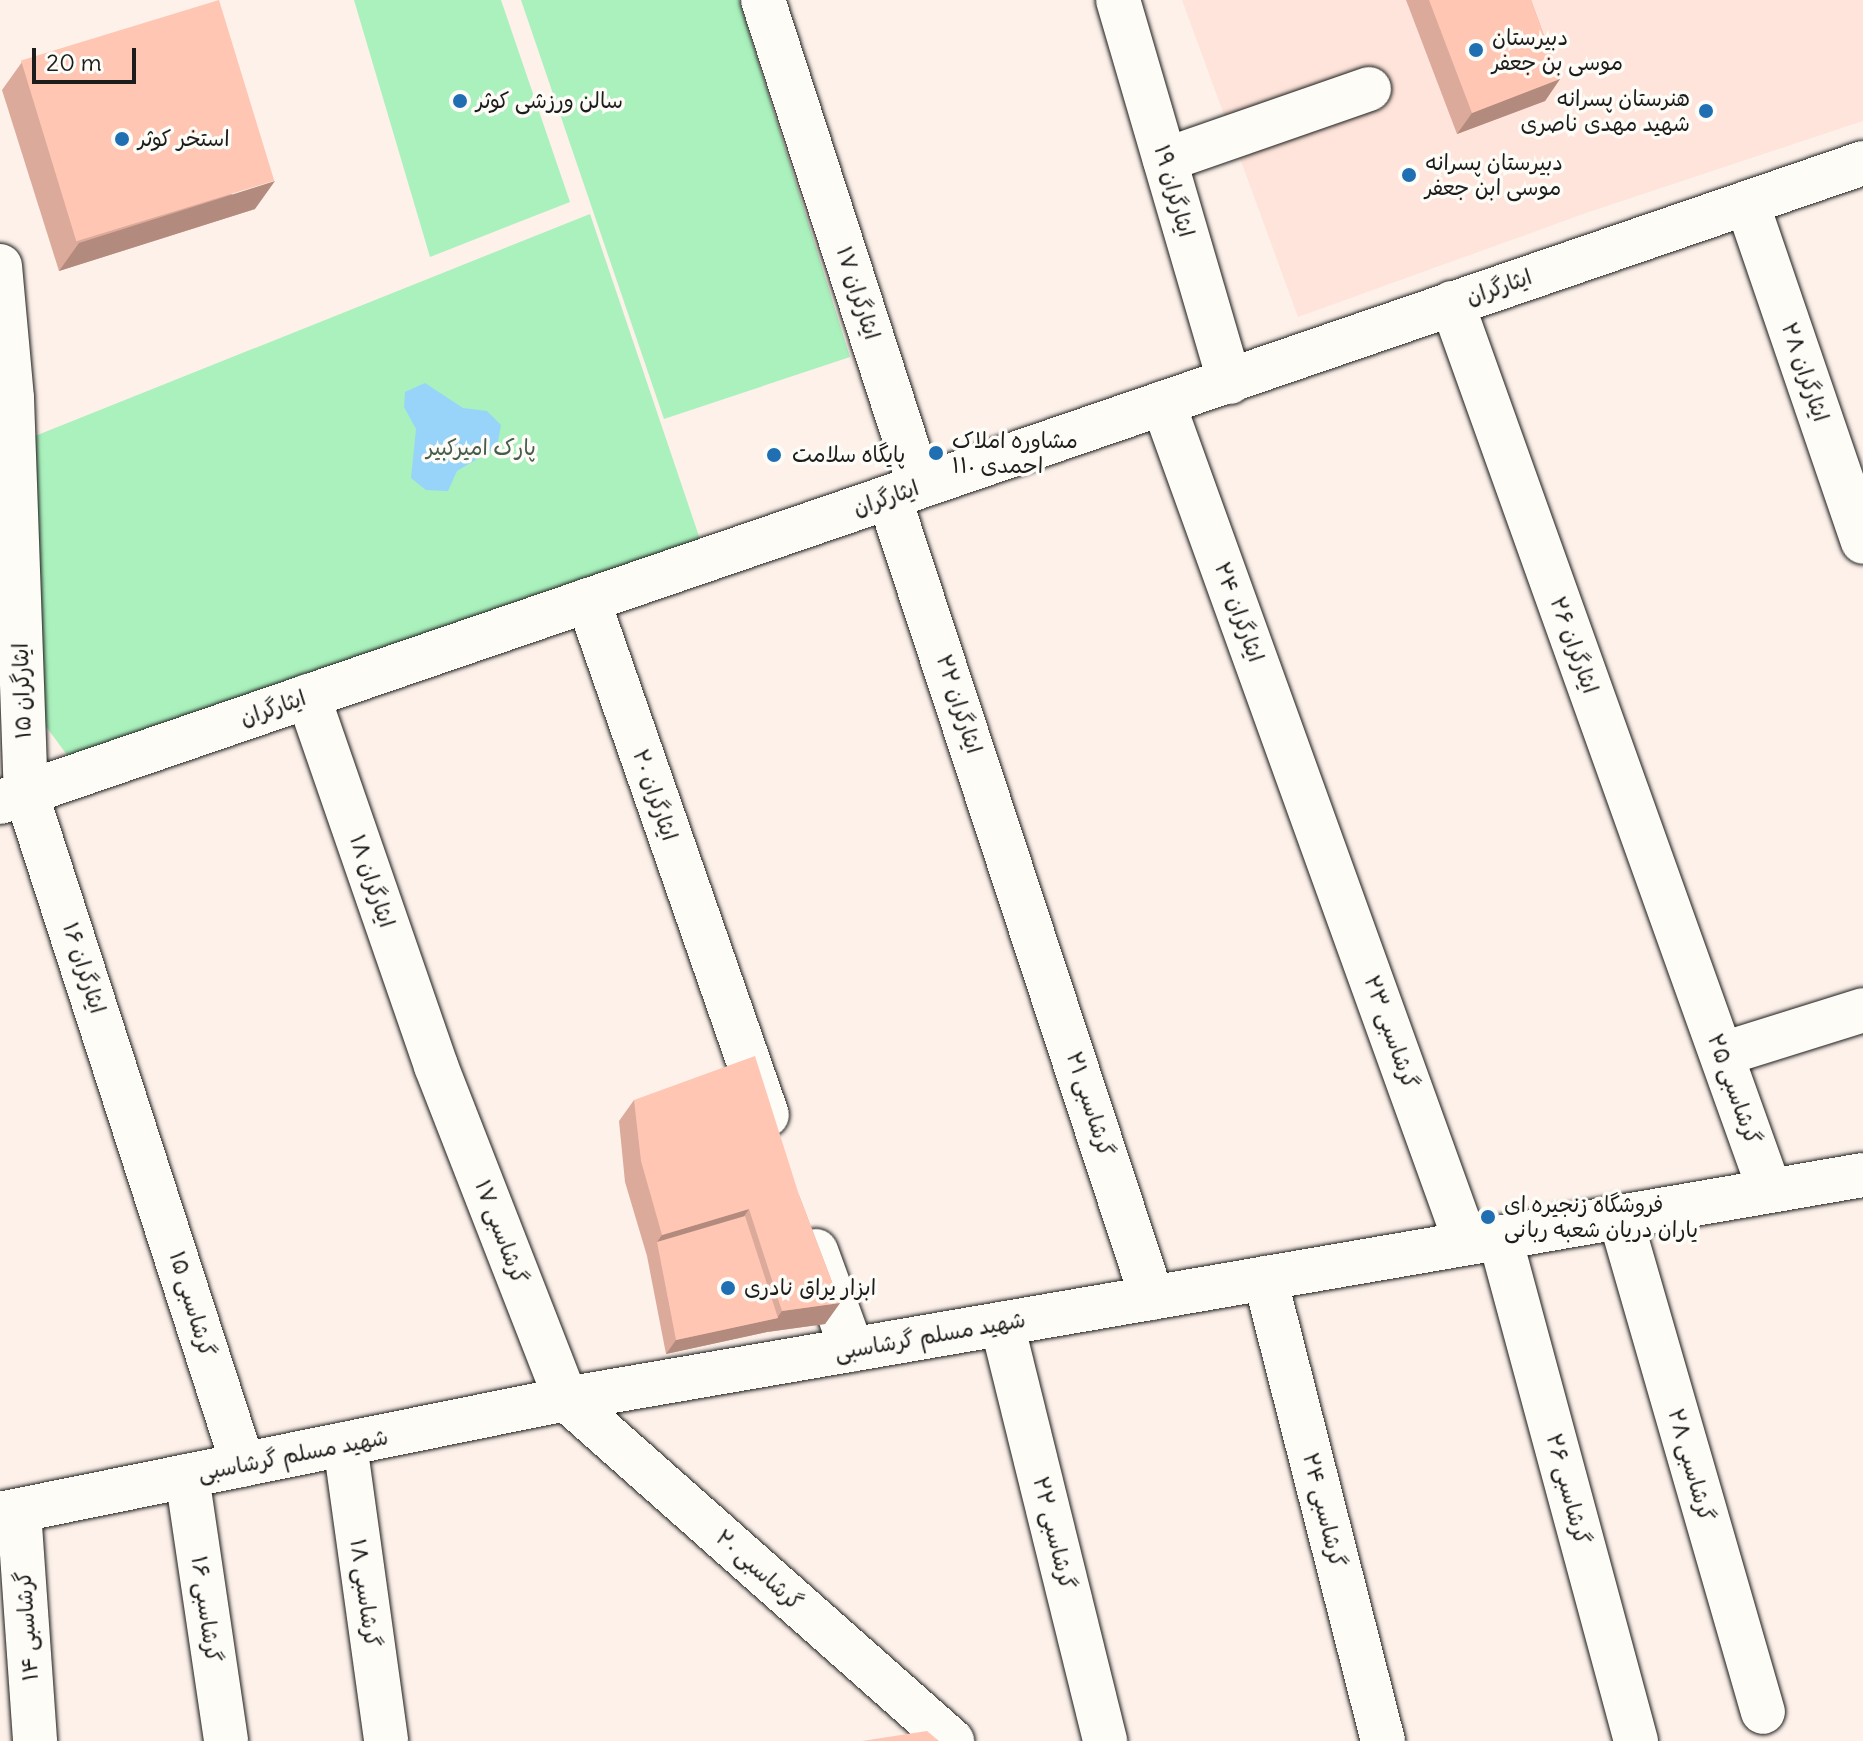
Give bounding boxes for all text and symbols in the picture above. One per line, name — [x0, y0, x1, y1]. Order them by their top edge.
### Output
place label: دبیرستان موسی بن جعفر — [1492, 24, 1623, 76]
scale bar — [36, 32, 140, 82]
marker: دبیرستان موسی بن جعفر — [1467, 41, 1485, 59]
text: 20 m — [46, 47, 102, 77]
place label: هنرستان پسرانه شهید مهدی ناصری — [1521, 85, 1690, 136]
place label: سالن ورزشی کوثر — [476, 88, 623, 114]
marker: سالن ورزشی کوثر — [451, 92, 469, 110]
marker: هنرستان پسرانه شهید مهدی ناصری — [1697, 102, 1715, 120]
place label: استخر کوثر — [138, 126, 230, 152]
marker: استخر کوثر — [113, 130, 131, 148]
street label: ایثارگران ۱۹ — [1148, 142, 1200, 240]
place label: دبیرستان پسرانه موسی ابن جعفر — [1425, 149, 1563, 200]
marker: دبیرستان پسرانه موسی ابن جعفر — [1400, 166, 1418, 184]
street label: ایثارگران ۱۷ — [831, 243, 885, 343]
street label: ایثارگران — [1463, 263, 1535, 311]
street label: ایثارگران ۲۸ — [1776, 319, 1834, 425]
place label: مشاوره املاک ۱۱۰ احمدی — [952, 427, 1078, 478]
park label: پارک امیرکبیر — [426, 435, 536, 461]
place label: پایگاه سلامت — [792, 442, 905, 468]
marker: پایگاه سلامت — [763, 444, 785, 466]
marker: مشاوره املاک ۱۱۰ احمدی — [927, 444, 945, 462]
street label: ایثارگران — [850, 474, 922, 522]
street label: ایثارگران ۲۴ — [1209, 558, 1269, 666]
street label: ایثارگران ۲۶ — [1544, 593, 1604, 697]
street label: ایثارگران ۱۵ — [7, 642, 37, 740]
street label: ایثارگران ۲۲ — [931, 651, 987, 757]
street label: ایثارگران — [237, 684, 309, 732]
street label: ایثارگران ۲۰ — [627, 746, 683, 844]
street label: ایثارگران ۱۸ — [344, 831, 400, 931]
street label: ایثارگران ۱۶ — [57, 919, 111, 1017]
street label: گرشاسبی ۲۳ — [1358, 972, 1424, 1092]
street label: گرشاسبی ۲۵ — [1702, 1030, 1766, 1148]
street label: گرشاسبی ۲۱ — [1061, 1048, 1119, 1160]
street label: گرشاسبی ۱۷ — [469, 1176, 533, 1288]
place label: فروشگاه زنجیره ای یاران دریان شعبه ربانی — [1504, 1191, 1698, 1242]
marker: فروشگاه زنجیره ای یاران دریان شعبه ربانی — [1479, 1208, 1497, 1226]
street label: گرشاسبی ۱۵ — [163, 1248, 221, 1360]
place label: ابزار یراق نادری — [744, 1275, 876, 1301]
marker: ابزار یراق نادری — [719, 1279, 737, 1297]
street label: شهید مسلم گرشاسبی — [833, 1306, 1027, 1366]
street label: گرشاسبی ۲۸ — [1662, 1406, 1720, 1524]
street label: شهید مسلم گرشاسبی — [196, 1424, 390, 1486]
street label: گرشاسبی ۲۶ — [1541, 1431, 1595, 1547]
street label: گرشاسبی ۲۴ — [1297, 1450, 1351, 1570]
street label: گرشاسبی ۲۲ — [1027, 1474, 1081, 1592]
street label: گرشاسبی ۲۰ — [710, 1524, 808, 1616]
street label: گرشاسبی ۱۸ — [344, 1537, 386, 1649]
street label: گرشاسبی ۱۶ — [185, 1554, 227, 1664]
street label: گرشاسبی ۱۴ — [10, 1570, 44, 1682]

